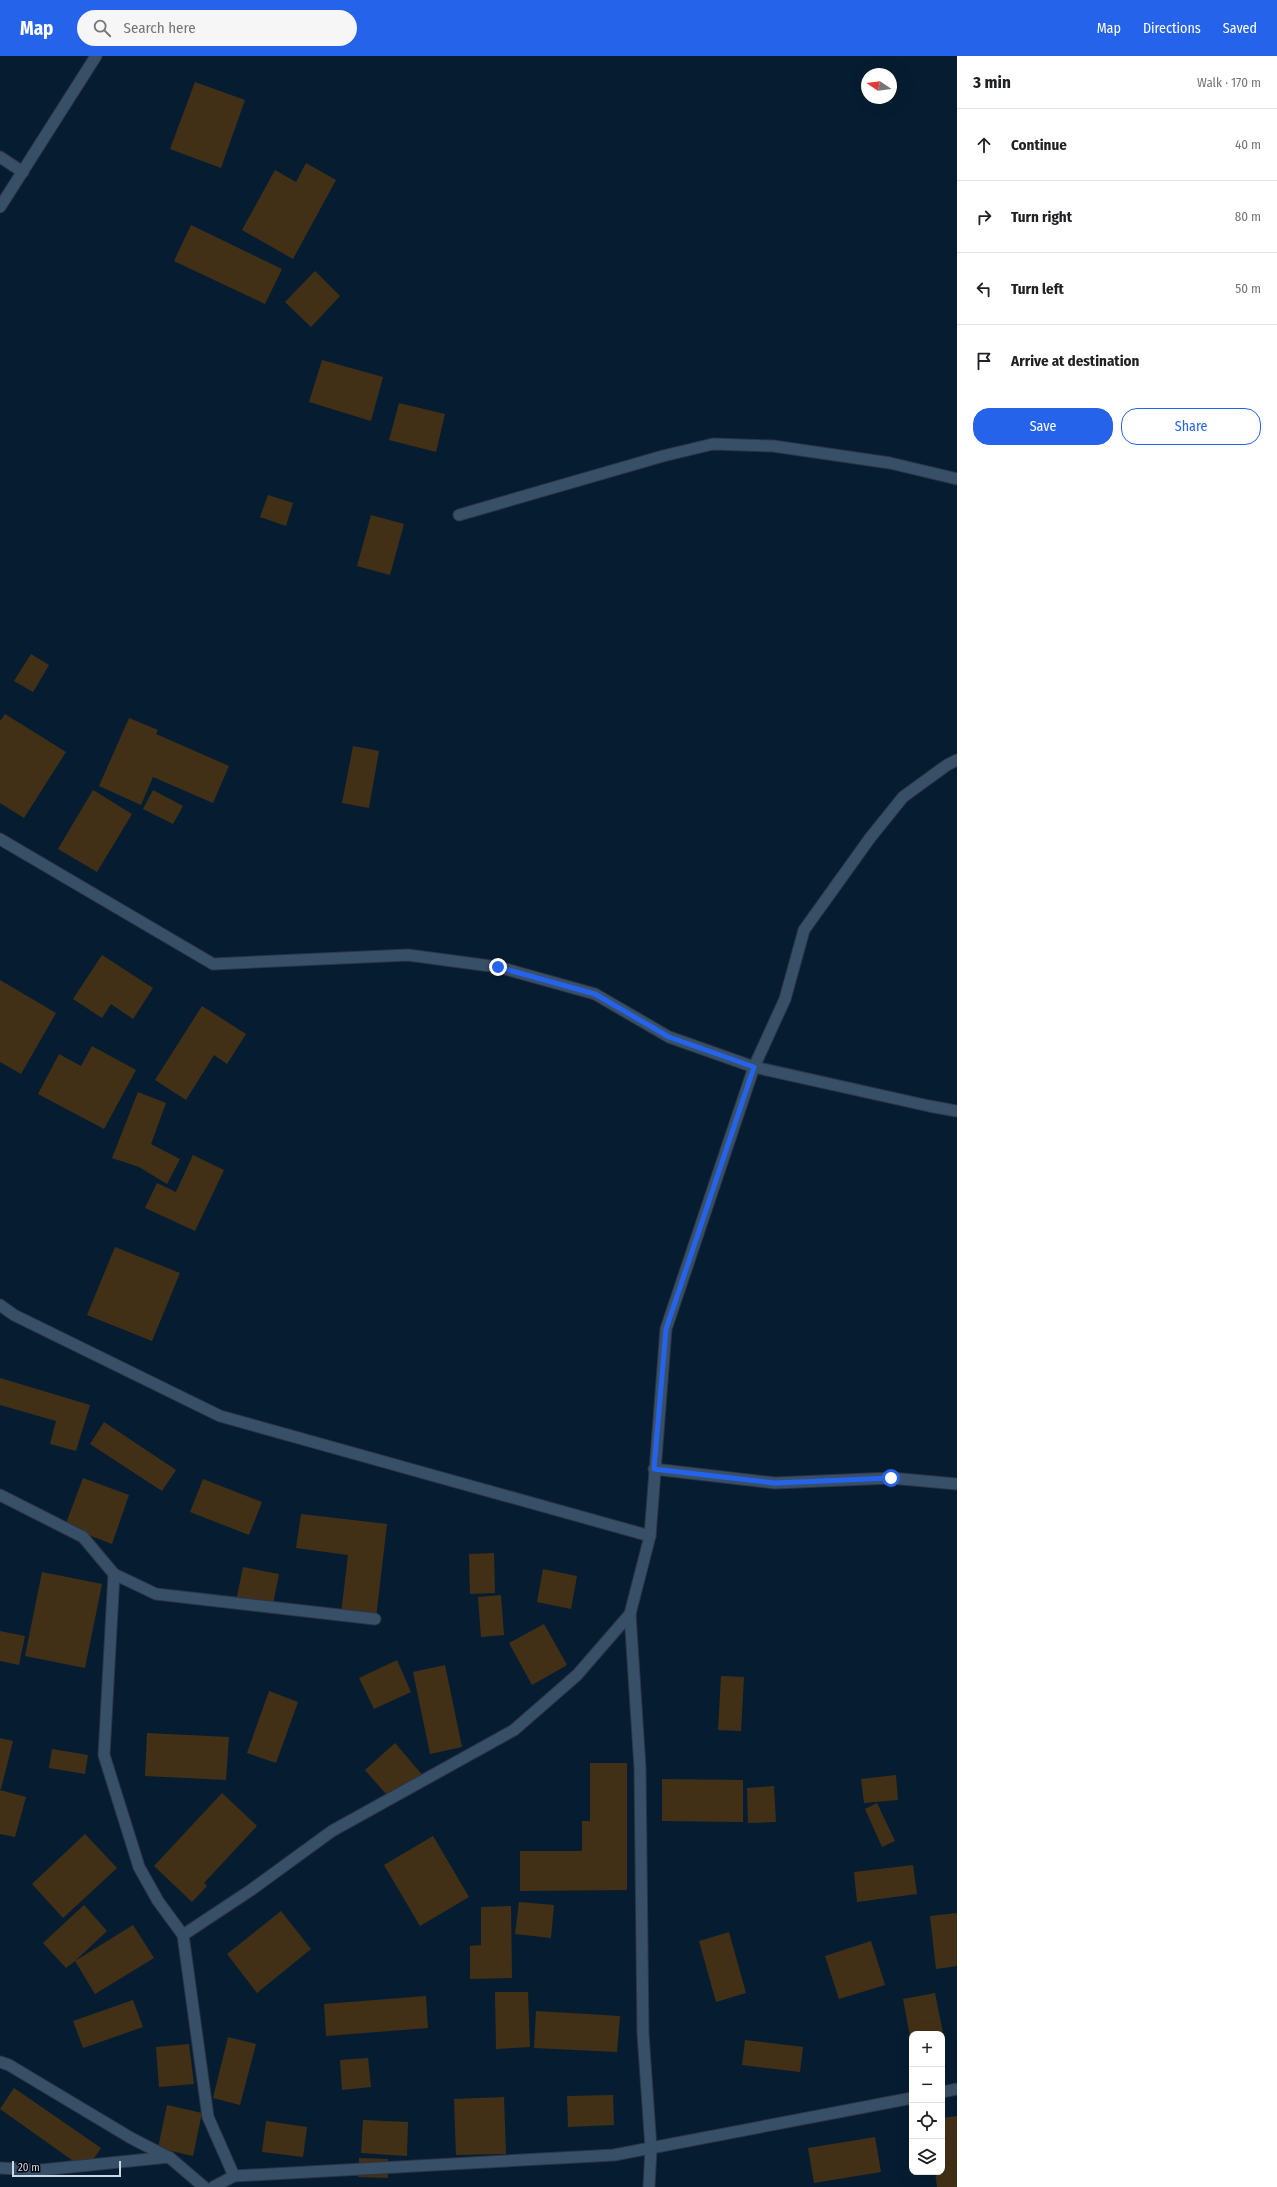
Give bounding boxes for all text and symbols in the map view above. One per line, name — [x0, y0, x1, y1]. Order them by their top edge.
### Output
search box — [77, 10, 357, 46]
text: Map — [20, 17, 53, 40]
icon: search — [91, 17, 113, 39]
text: Search here — [123, 19, 196, 37]
text: Map — [1097, 20, 1121, 37]
text: Directions — [1143, 20, 1201, 37]
text: Saved — [1223, 20, 1257, 37]
north arrow — [861, 68, 897, 104]
text: 3 min — [973, 72, 1011, 93]
text: Walk · 170 m — [1197, 75, 1261, 90]
icon: ahead — [973, 134, 995, 156]
text: Continue — [1011, 136, 1067, 154]
text: 40 m — [1235, 137, 1261, 152]
icon: right — [973, 206, 995, 228]
text: Turn right — [1011, 208, 1072, 226]
text: 80 m — [1235, 209, 1261, 224]
icon: left — [973, 278, 995, 300]
text: Turn left — [1011, 280, 1064, 298]
text: 50 m — [1235, 281, 1261, 296]
icon: arrive — [973, 350, 995, 372]
text: Arrive at destination — [1011, 352, 1139, 370]
button: Save — [973, 408, 1113, 445]
button: Share — [1121, 408, 1261, 445]
route end — [489, 958, 507, 976]
route start — [882, 1469, 900, 1487]
map controls — [909, 2031, 945, 2175]
button: + — [909, 2031, 945, 2067]
button: − — [909, 2067, 945, 2103]
button: locate — [909, 2103, 945, 2139]
button: layers — [909, 2139, 945, 2175]
scale bar — [12, 2159, 121, 2178]
text: 20 m — [18, 2161, 40, 2174]

